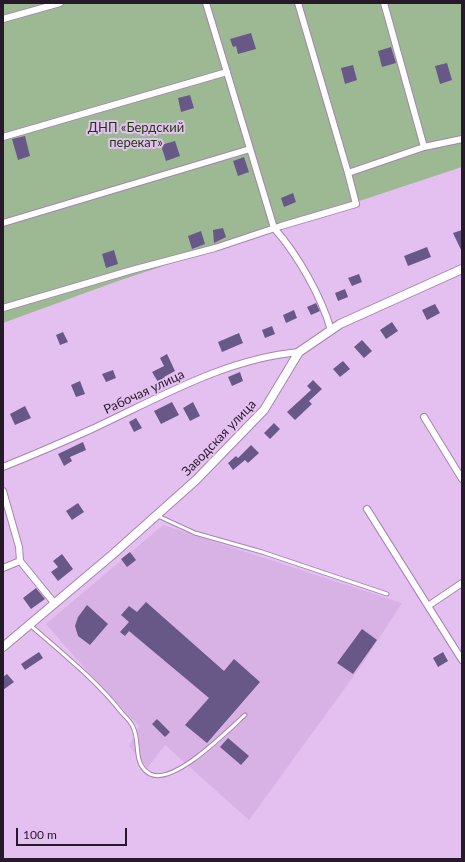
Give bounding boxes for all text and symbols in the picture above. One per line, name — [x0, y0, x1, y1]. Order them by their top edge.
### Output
park label: ДНП «Бердский перекат» — [88, 120, 184, 151]
street label: Рабочая улица — [101, 366, 187, 418]
street label: Заводская улица — [179, 397, 259, 479]
scale bar — [18, 820, 129, 846]
text: 100 m — [23, 827, 57, 842]

